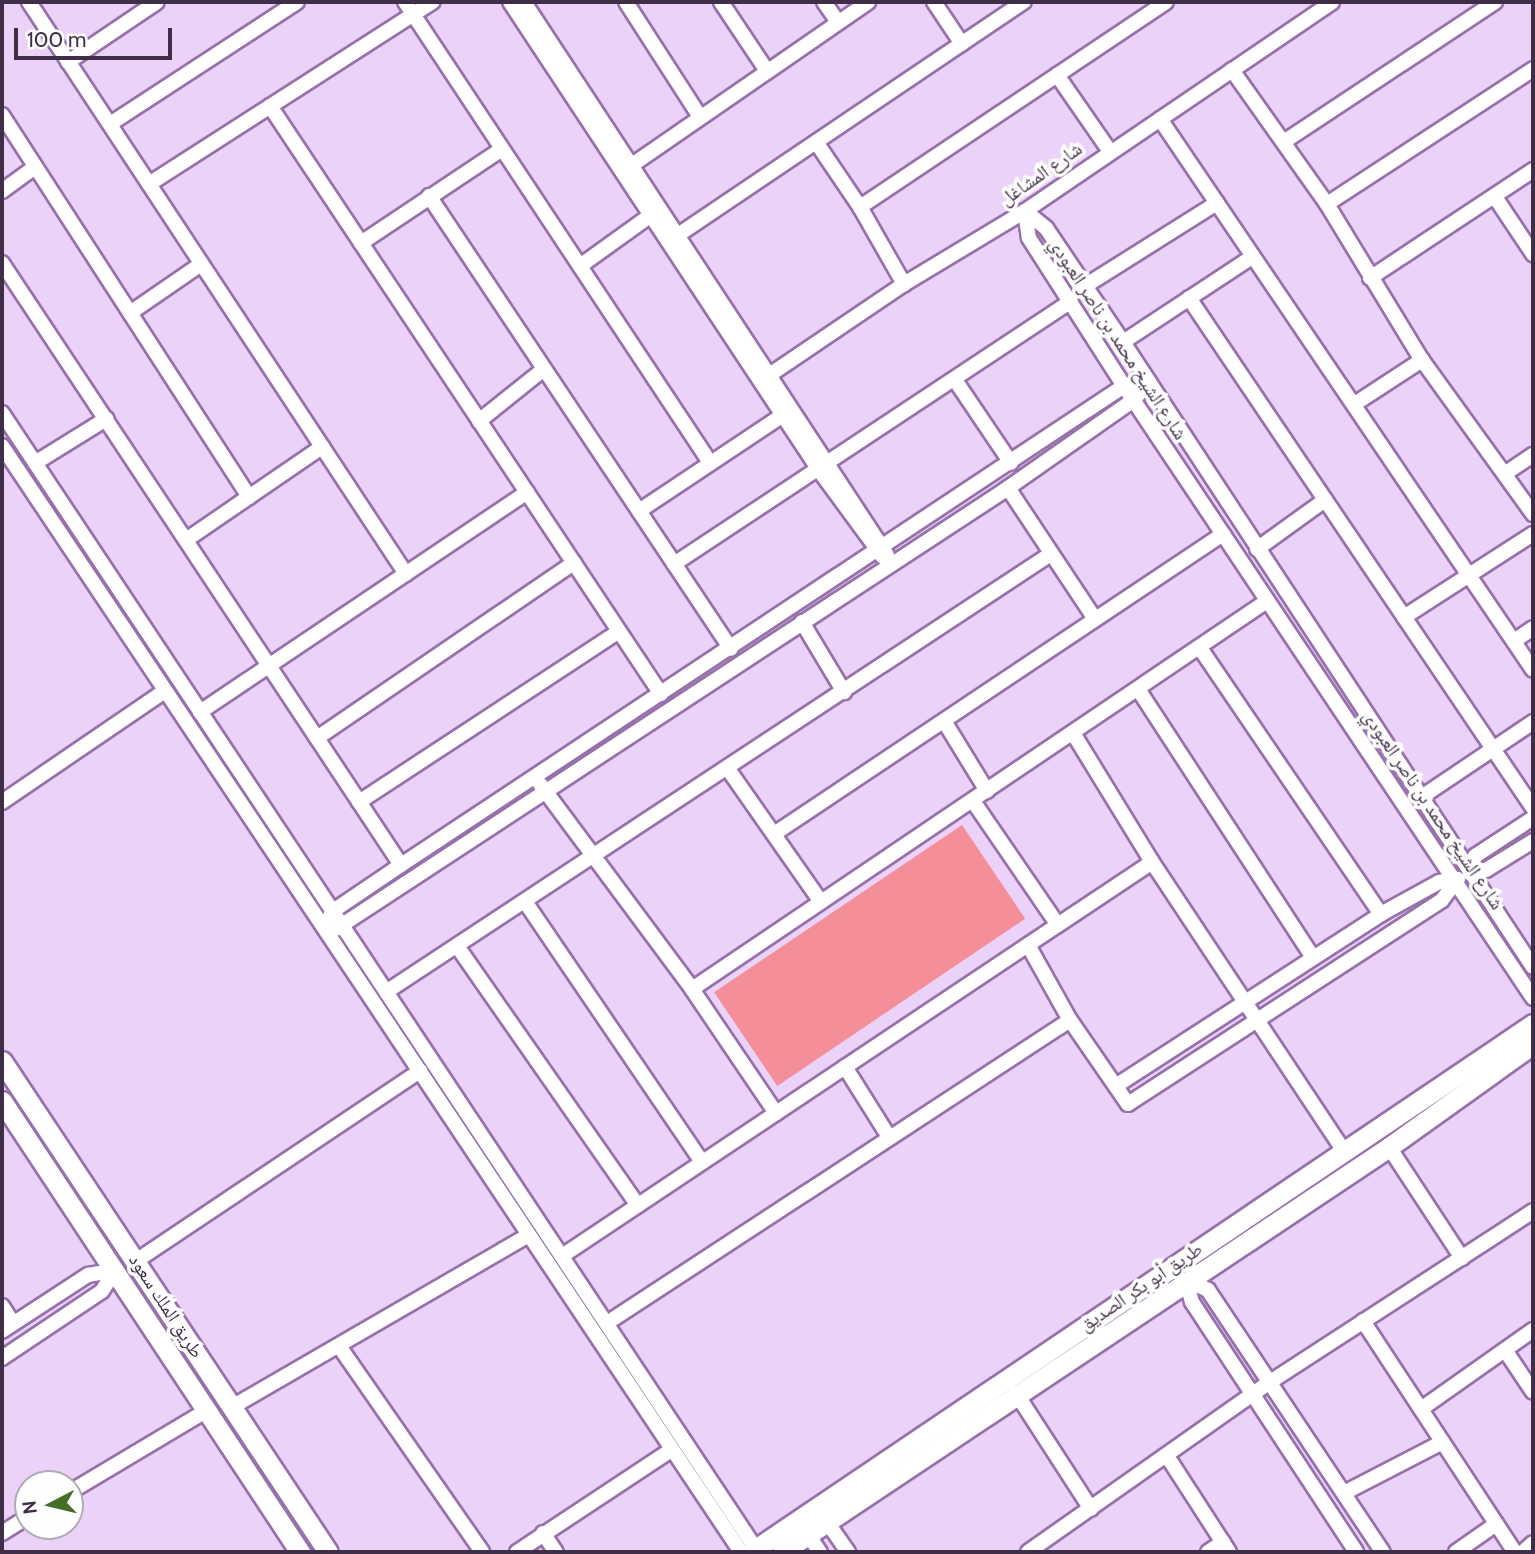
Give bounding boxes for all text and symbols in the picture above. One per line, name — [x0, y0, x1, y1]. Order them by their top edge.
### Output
scale bar — [18, 14, 175, 58]
text: 100 m — [27, 27, 86, 52]
street label: شارع المشاغل — [996, 137, 1086, 211]
street label: شارع الشيخ محمد بن ناصر العبودي — [1044, 234, 1192, 444]
street label: شارع الشيخ محمد بن ناصر العبودي — [1358, 706, 1508, 914]
street label: طريق أبو بكر الصديق — [1075, 1238, 1207, 1336]
street label: طريق الملك سعود — [124, 1250, 208, 1362]
north arrow — [14, 1470, 84, 1540]
text: N — [17, 1499, 42, 1515]

